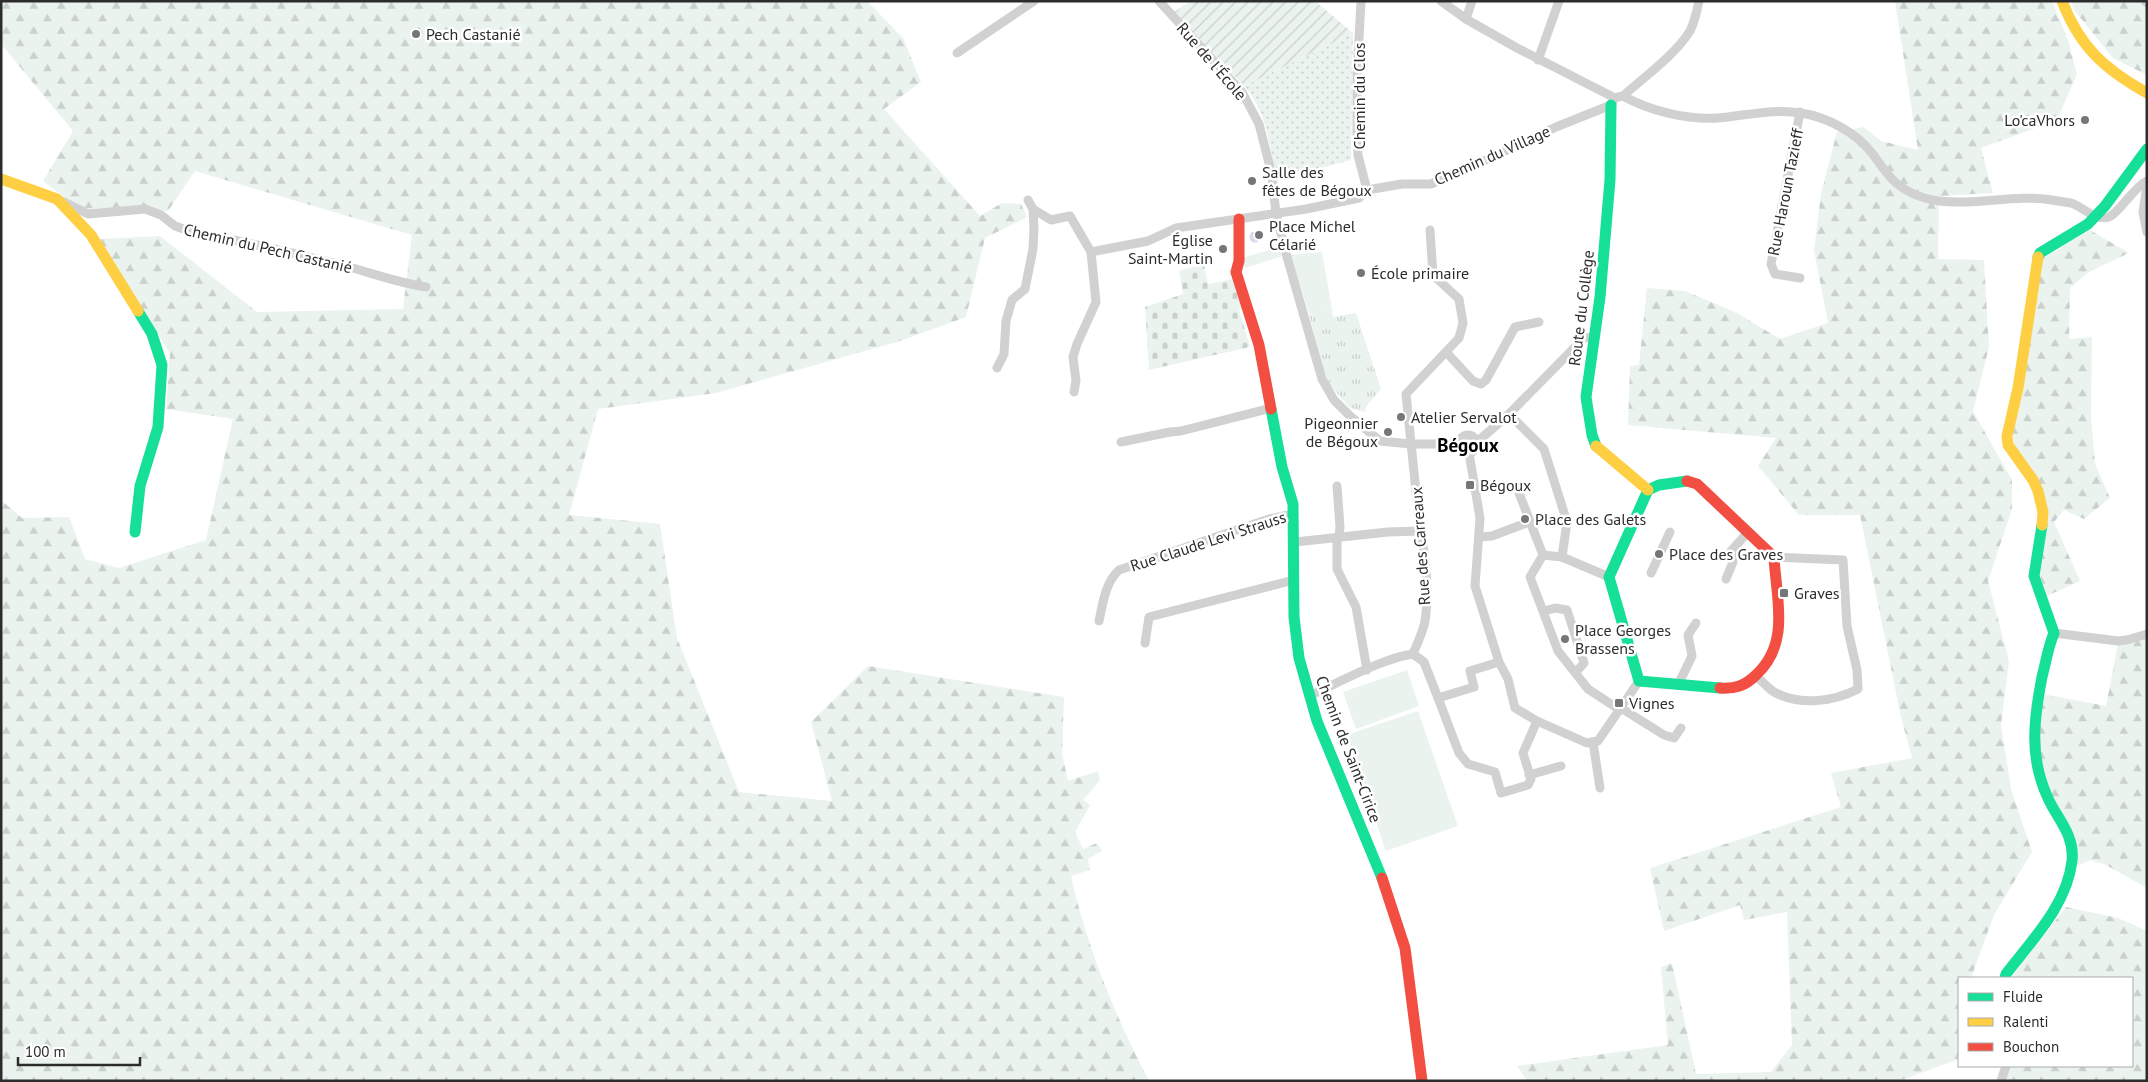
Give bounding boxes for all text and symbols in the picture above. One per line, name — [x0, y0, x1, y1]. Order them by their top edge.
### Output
street label: Rue de l'École — [1173, 18, 1251, 104]
place label: Pech Castanié — [426, 24, 521, 44]
marker: Pech Castanié — [410, 28, 422, 40]
street label: Chemin du Clos — [1349, 42, 1369, 149]
place label: Lo'caVhors — [2004, 110, 2075, 130]
marker: Lo'caVhors — [2079, 114, 2091, 126]
street label: Chemin du Village — [1431, 120, 1553, 190]
street label: Rue Haroun Tazieff — [1763, 126, 1807, 257]
place label: Salle des fêtes de Bégoux — [1262, 162, 1372, 200]
marker: Salle des fêtes de Bégoux — [1246, 175, 1258, 187]
place label: Place Michel Célarié — [1269, 216, 1356, 254]
street label: Chemin du Pech Castanié — [182, 219, 354, 277]
marker: Place Michel Célarié — [1253, 229, 1265, 241]
place label: Église Saint-Martin — [1128, 230, 1213, 268]
marker: Église Saint-Martin — [1217, 243, 1229, 255]
street label: Route du Collège — [1564, 249, 1598, 367]
place label: École primaire — [1371, 263, 1469, 283]
marker: École primaire — [1355, 267, 1367, 279]
place label: Atelier Servalot — [1411, 407, 1517, 427]
marker: Atelier Servalot — [1395, 411, 1407, 423]
place label: Pigeonnier de Bégoux — [1304, 413, 1379, 451]
marker: Pigeonnier de Bégoux — [1382, 426, 1394, 438]
district label: Bégoux — [1437, 433, 1499, 457]
place label: Bégoux — [1480, 475, 1531, 495]
marker: Bégoux — [1464, 479, 1476, 491]
street label: Rue des Carreaux — [1406, 486, 1434, 606]
street label: Rue Claude Levi Strauss — [1128, 506, 1289, 576]
place label: Place des Galets — [1535, 509, 1646, 529]
marker: Place des Galets — [1519, 513, 1531, 525]
place label: Place des Graves — [1669, 544, 1783, 564]
marker: Place des Graves — [1653, 548, 1665, 560]
place label: Graves — [1794, 583, 1840, 603]
marker: Graves — [1778, 587, 1790, 599]
place label: Place Georges Brassens — [1575, 620, 1671, 658]
marker: Place Georges Brassens — [1559, 633, 1571, 645]
street label: Chemin de Saint-Cirice — [1312, 673, 1386, 825]
place label: Vignes — [1628, 693, 1675, 713]
marker: Vignes — [1613, 697, 1625, 709]
legend — [1958, 977, 2133, 1067]
text: Fluide — [2003, 987, 2043, 1006]
text: Ralenti — [2003, 1012, 2049, 1031]
scale bar — [18, 1034, 140, 1066]
text: Bouchon — [2003, 1037, 2059, 1056]
text: 100 m — [25, 1042, 66, 1061]

